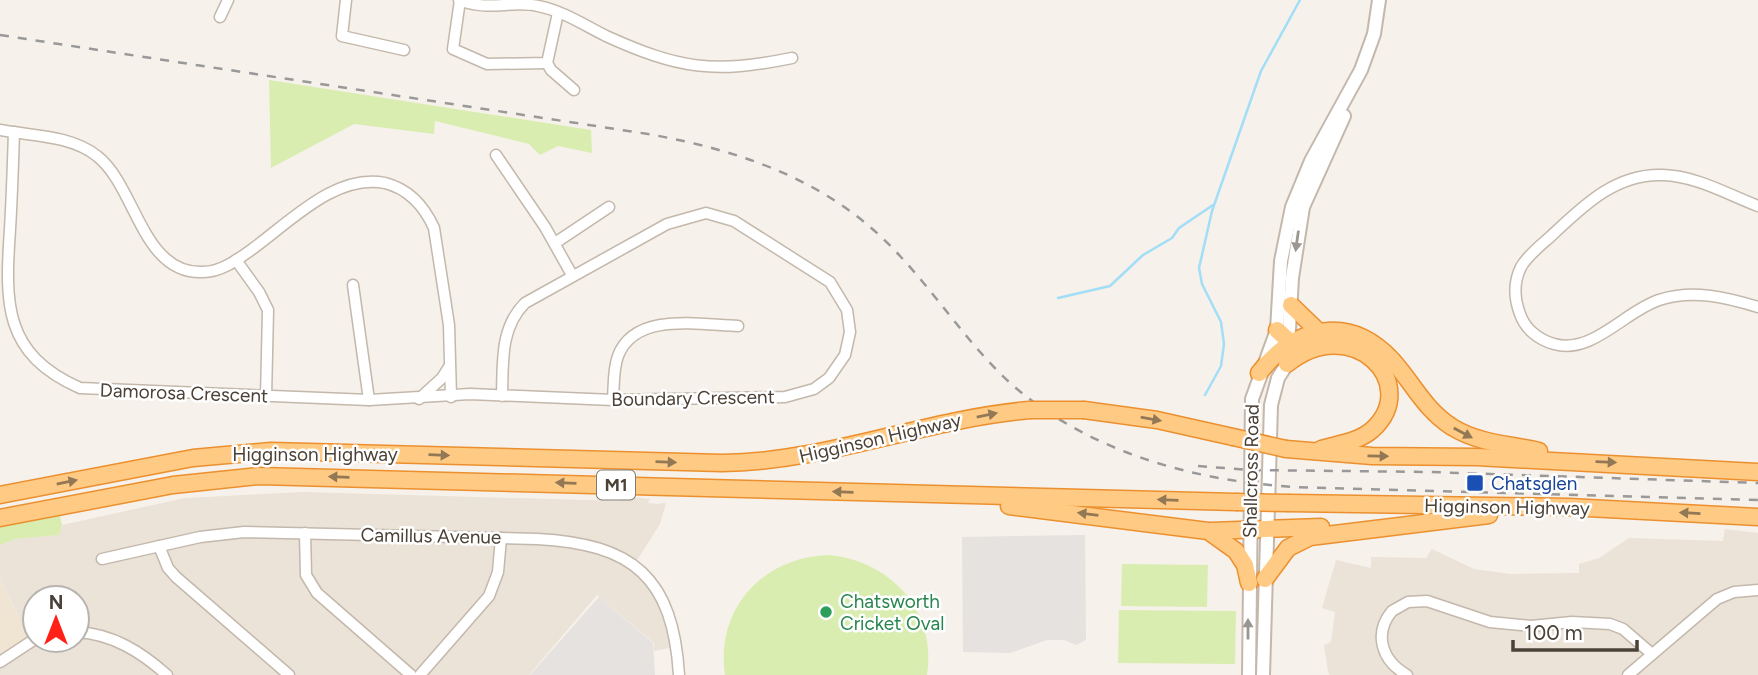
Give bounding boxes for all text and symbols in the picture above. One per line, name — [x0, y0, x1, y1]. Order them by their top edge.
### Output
one-way arrow — [1292, 230, 1303, 252]
street label: Damorosa Crescent — [99, 379, 269, 407]
street label: Boundary Crescent — [611, 385, 775, 411]
street label: Shallcross Road — [1238, 404, 1264, 538]
street label: Higginson Highway — [797, 408, 963, 468]
one-way arrow — [976, 409, 998, 420]
one-way arrow — [1140, 414, 1162, 425]
one-way arrow — [1453, 426, 1473, 438]
street label: Higginson Highway — [232, 443, 398, 466]
one-way arrow — [428, 450, 450, 461]
one-way arrow — [1367, 451, 1389, 462]
one-way arrow — [656, 456, 678, 468]
one-way arrow — [1595, 457, 1617, 468]
one-way arrow — [328, 471, 350, 482]
road number: M1 — [597, 471, 635, 500]
place label: Chatsglen — [1491, 472, 1577, 495]
marker: Chatsglen — [1465, 473, 1485, 493]
one-way arrow — [56, 476, 78, 487]
one-way arrow — [555, 478, 577, 489]
one-way arrow — [831, 486, 853, 497]
street label: Higginson Highway — [1424, 494, 1590, 520]
one-way arrow — [1157, 495, 1179, 506]
one-way arrow — [1077, 508, 1099, 519]
one-way arrow — [1679, 508, 1701, 519]
street label: Camillus Avenue — [360, 523, 502, 549]
north arrow — [21, 584, 91, 654]
place label: Chatsworth Cricket Oval — [840, 590, 944, 635]
text: N — [49, 591, 63, 614]
marker: Chatsworth Cricket Oval — [818, 604, 834, 620]
scale bar — [1513, 608, 1637, 652]
one-way arrow — [1242, 618, 1254, 640]
text: 100 m — [1524, 620, 1583, 645]

